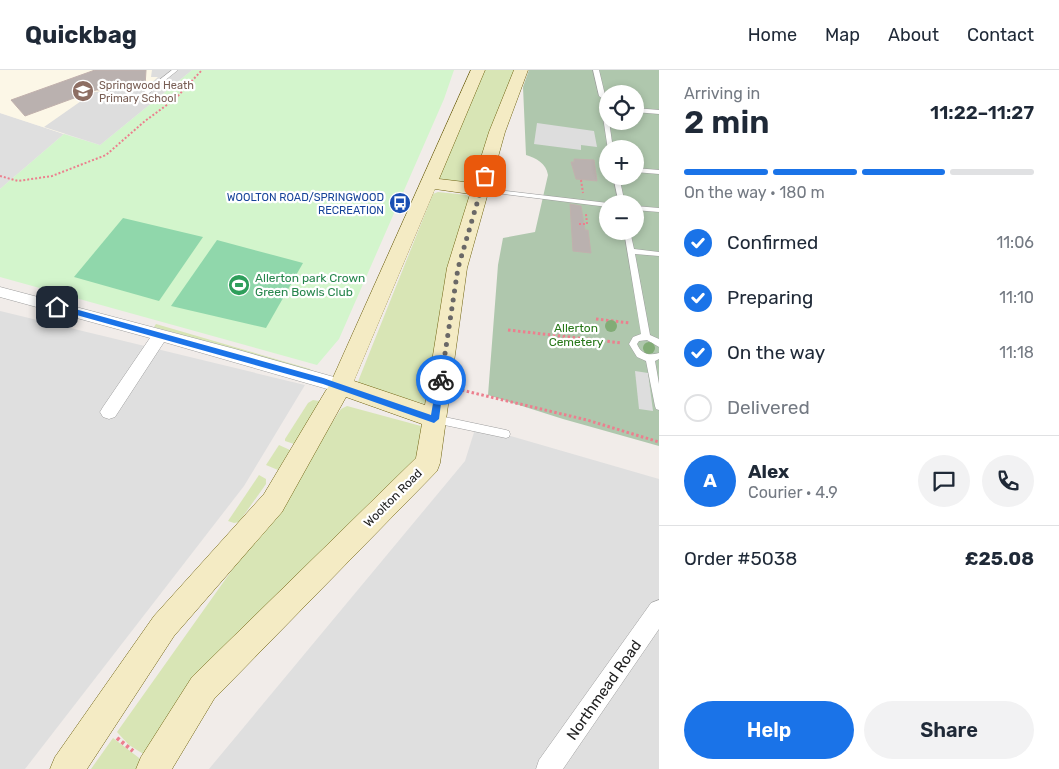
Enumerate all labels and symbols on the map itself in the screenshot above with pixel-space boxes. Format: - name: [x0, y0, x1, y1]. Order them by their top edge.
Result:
- school or university icon: Springwood Heath Primary School: [71, 79, 95, 103]
- place label: Springwood Heath Primary School: [99, 79, 194, 105]
- pin: [464, 155, 506, 197]
- place label: WOOLTON ROAD/SPRINGWOOD RECREATION: [227, 191, 384, 217]
- bus stop icon: WOOLTON ROAD/SPRINGWOOD RECREATION: [388, 191, 412, 215]
- place label: Allerton park Crown Green Bowls Club: [255, 271, 365, 299]
- sports icon: Allerton park Crown Green Bowls Club: [227, 273, 251, 297]
- pin: [36, 286, 78, 328]
- park label: Allerton Cemetery: [549, 321, 604, 349]
- courier: [416, 355, 466, 405]
- street label: Woolton Road: [361, 466, 425, 530]
- street label: Northmead Road: [563, 637, 645, 743]

